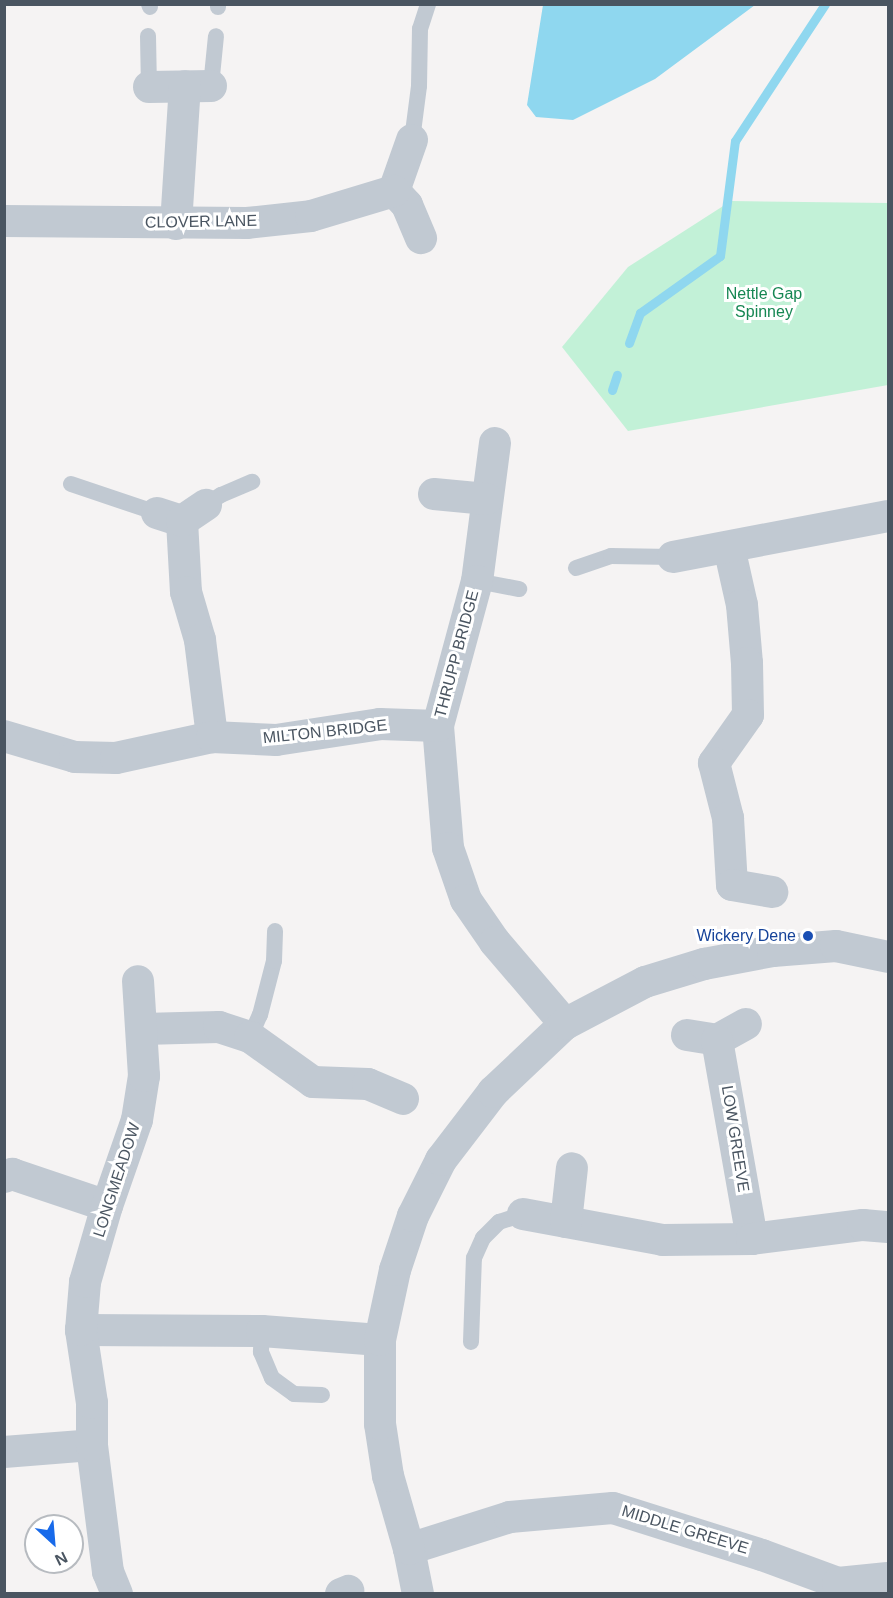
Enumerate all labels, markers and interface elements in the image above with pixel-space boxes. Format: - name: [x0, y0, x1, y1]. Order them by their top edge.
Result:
- street label: CLOVER LANE: [145, 211, 257, 233]
- park label: Nettle Gap Spinney: [726, 284, 802, 322]
- street label: THRUPP BRIDGE: [431, 588, 483, 720]
- street label: MILTON BRIDGE: [262, 716, 388, 748]
- place label: Wickery Dene: [696, 926, 796, 946]
- marker: Wickery Dene: [801, 929, 815, 943]
- street label: LOW GREEVE: [717, 1084, 753, 1194]
- street label: LONGMEADOW: [89, 1120, 145, 1240]
- street label: MIDDLE GREEVE: [619, 1502, 751, 1558]
- north arrow: [24, 1514, 84, 1574]
- text: N: [52, 1549, 70, 1569]

